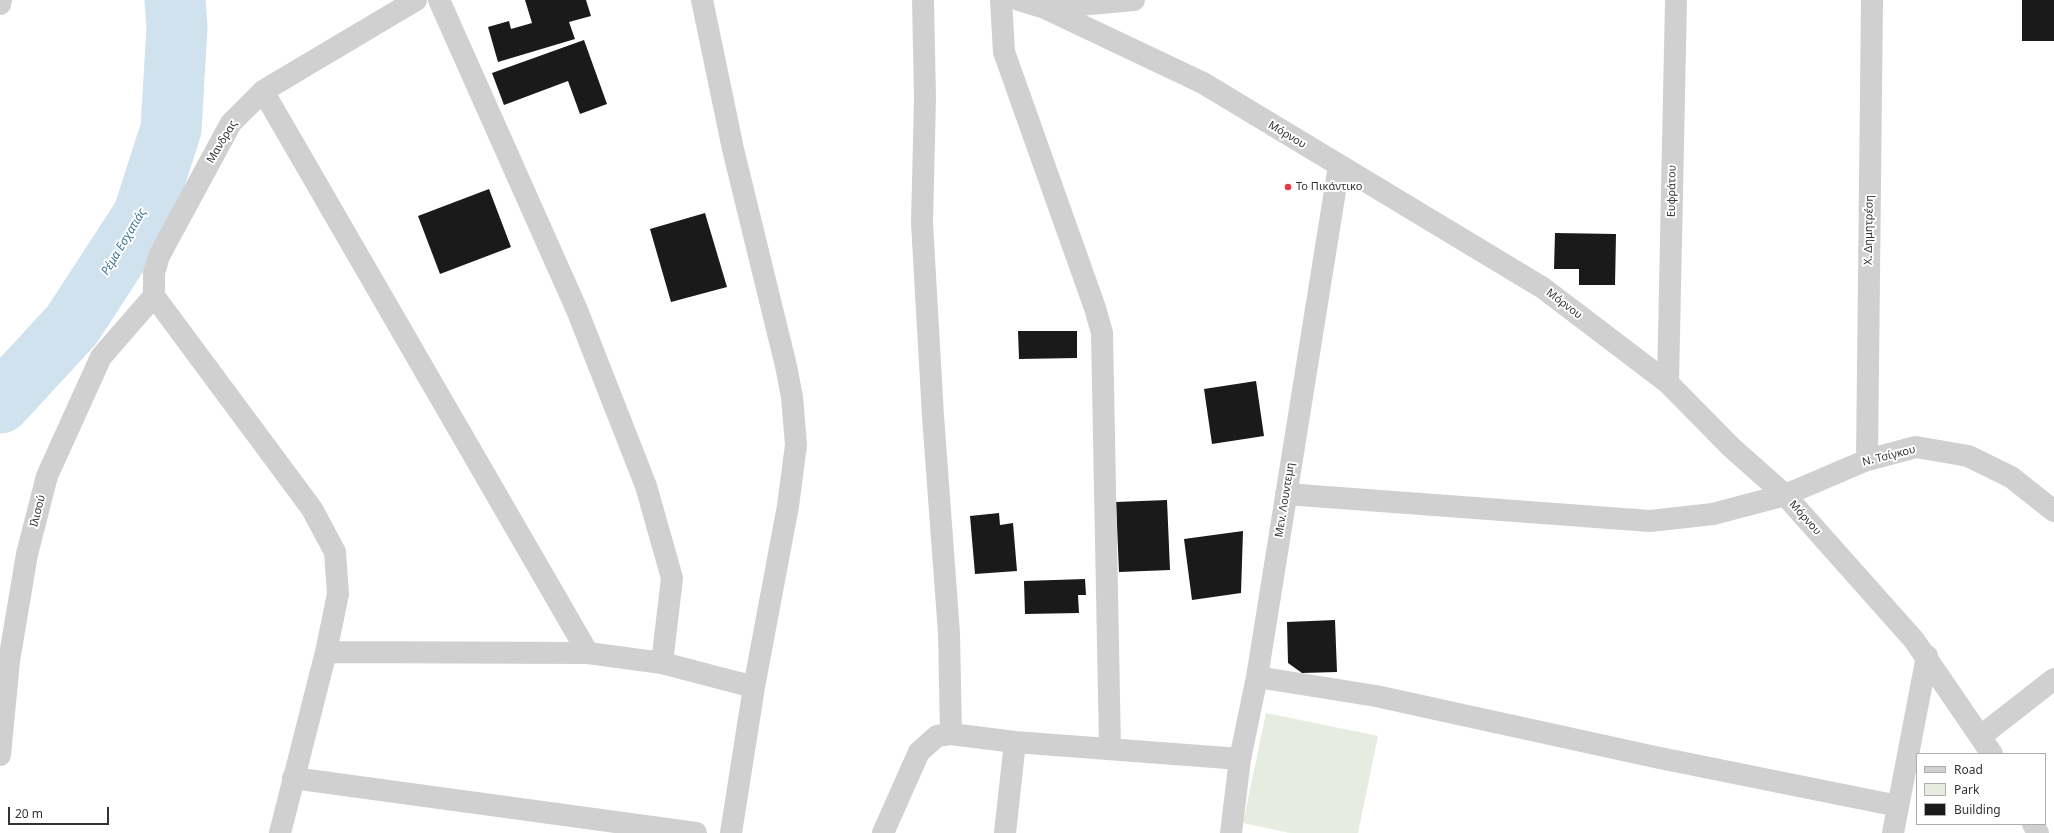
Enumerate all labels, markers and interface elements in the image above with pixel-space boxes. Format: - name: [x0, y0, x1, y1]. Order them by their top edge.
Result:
- street label: Μανδρας: [204, 118, 240, 166]
- street label: Μόρνου: [1266, 119, 1308, 151]
- street label: Ευφράτου: [1665, 165, 1679, 217]
- place label: Το Πικάντικο: [1296, 180, 1362, 194]
- marker: Το Πικάντικο: [1283, 182, 1293, 192]
- street label: Χ. Δημητρέση: [1862, 195, 1876, 265]
- water label: Ρέμα Εσχατιάς: [98, 206, 150, 278]
- street label: Μόρνου: [1543, 286, 1585, 322]
- street label: Ν. Τσίγκου: [1861, 443, 1917, 469]
- street label: Μεν. Λουντεμη: [1273, 462, 1297, 538]
- street label: Ιλισού: [28, 494, 48, 528]
- street label: Μόρνου: [1786, 498, 1824, 538]
- legend: [1916, 753, 2046, 825]
- text: Road: [1954, 761, 1983, 778]
- text: Park: [1954, 781, 1979, 798]
- scale bar: [10, 799, 111, 825]
- text: Building: [1954, 801, 2001, 818]
- text: 20 m: [15, 805, 43, 822]

